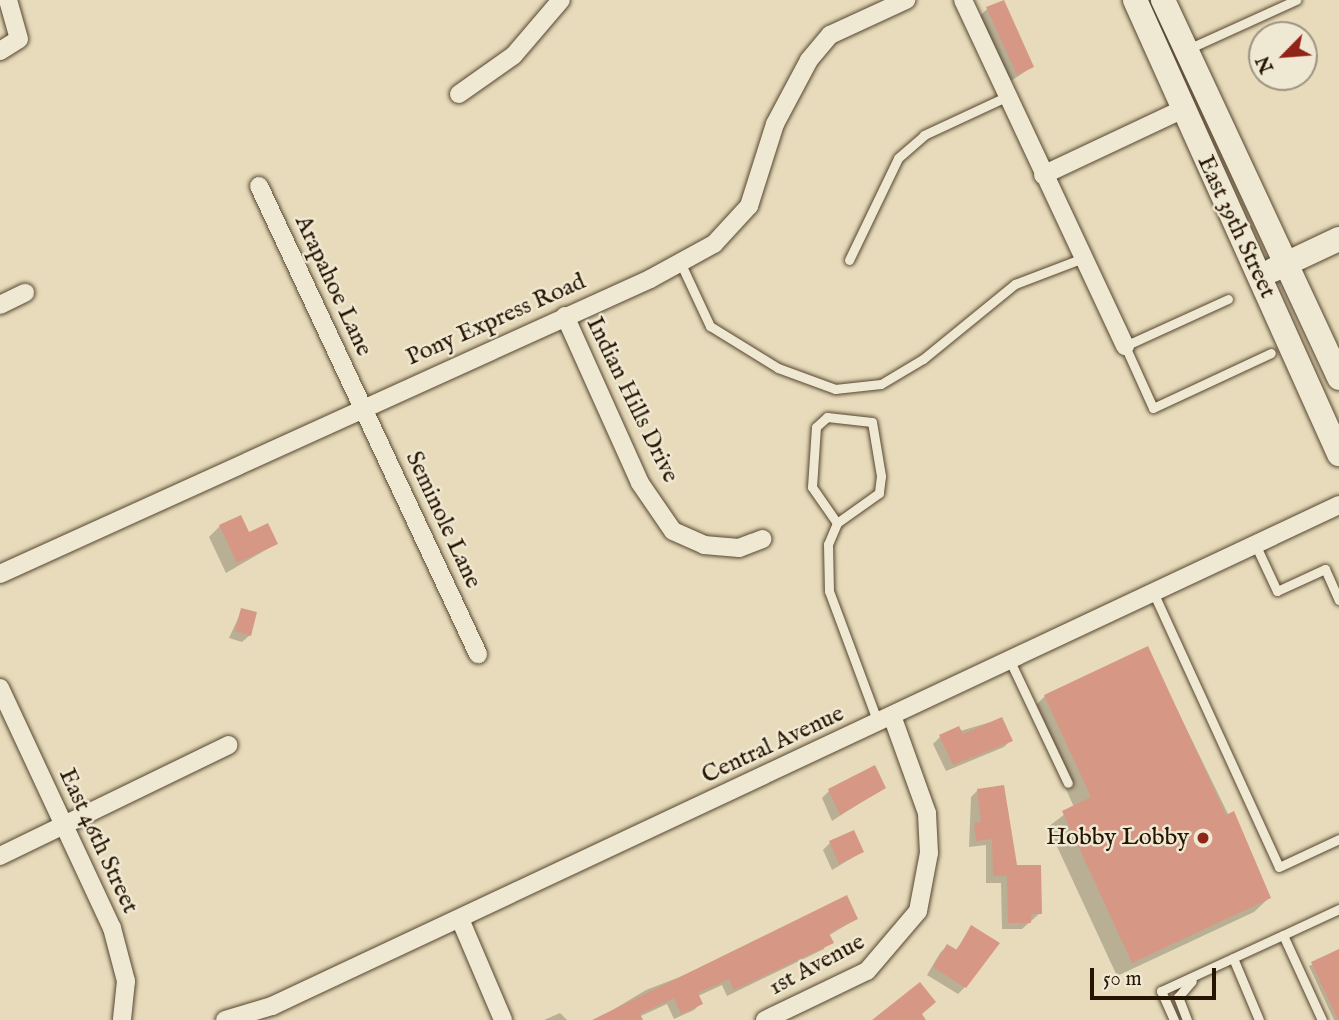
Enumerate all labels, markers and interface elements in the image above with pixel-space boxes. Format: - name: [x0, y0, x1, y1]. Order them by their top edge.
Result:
- north arrow: [1248, 21, 1318, 91]
- text: N: [1251, 52, 1280, 77]
- street label: East 39th Street: [1190, 151, 1282, 303]
- street label: Arapahoe Lane: [288, 211, 378, 361]
- street label: Pony Express Road: [402, 268, 590, 372]
- street label: Indian Hills Drive: [579, 313, 685, 487]
- street label: Seminole Lane: [399, 447, 487, 593]
- street label: Central Avenue: [697, 700, 849, 790]
- street label: East 46th Street: [52, 764, 144, 918]
- place label: Hobby Lobby: [1046, 824, 1189, 852]
- marker: Hobby Lobby: [1195, 830, 1211, 846]
- street label: 1st Avenue: [764, 928, 870, 1002]
- scale bar: [1094, 954, 1220, 998]
- text: 50 m: [1103, 966, 1142, 993]

